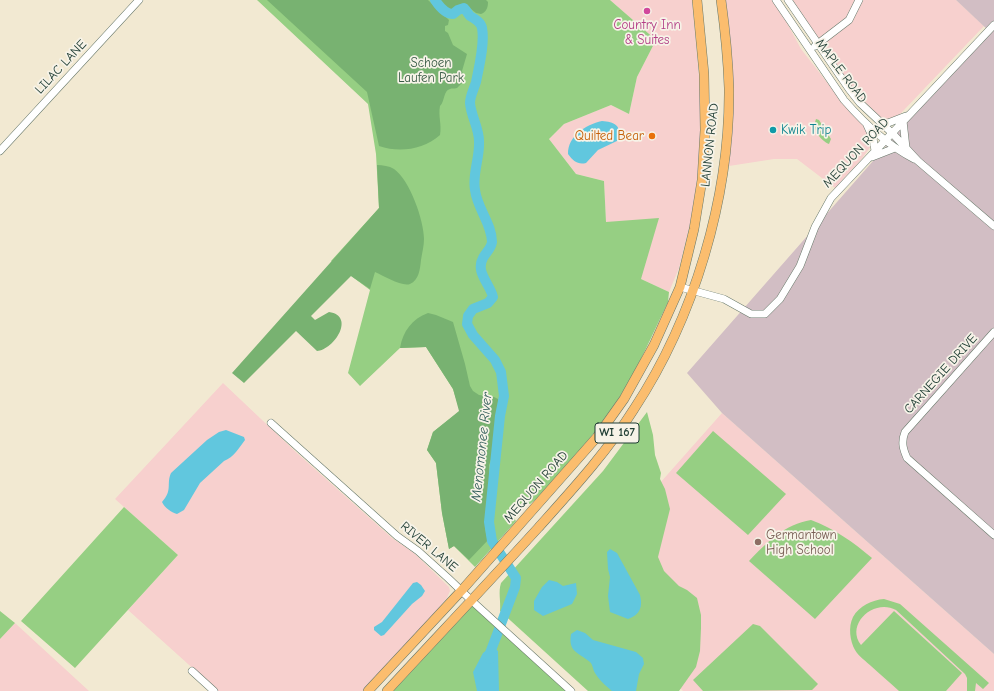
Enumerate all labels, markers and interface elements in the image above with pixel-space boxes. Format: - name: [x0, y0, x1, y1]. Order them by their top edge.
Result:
- marker: Country Inn & Suites: [642, 6, 652, 16]
- place label: Country Inn & Suites: [613, 17, 681, 48]
- street label: MAPLE ROAD: [812, 36, 870, 106]
- street label: LILAC LANE: [32, 37, 90, 97]
- park label: Schoen Laufen Park: [398, 55, 464, 86]
- street label: LANNON ROAD: [698, 102, 722, 188]
- street label: MEQUON ROAD: [820, 115, 892, 191]
- place label: Kwik Trip: [781, 122, 831, 138]
- marker: Kwik Trip: [768, 125, 778, 135]
- place label: Quilted Bear: [575, 128, 644, 144]
- marker: Quilted Bear: [647, 131, 657, 141]
- street label: CARNEGIE DRIVE: [901, 331, 981, 417]
- water label: Menomonee River: [468, 392, 496, 502]
- road number: WI 167: [595, 423, 639, 443]
- street label: MEQUON ROAD: [501, 448, 571, 526]
- street label: RIVER LANE: [397, 518, 461, 576]
- place label: Germantown High School: [766, 527, 837, 558]
- marker: Germantown High School: [753, 537, 763, 547]

